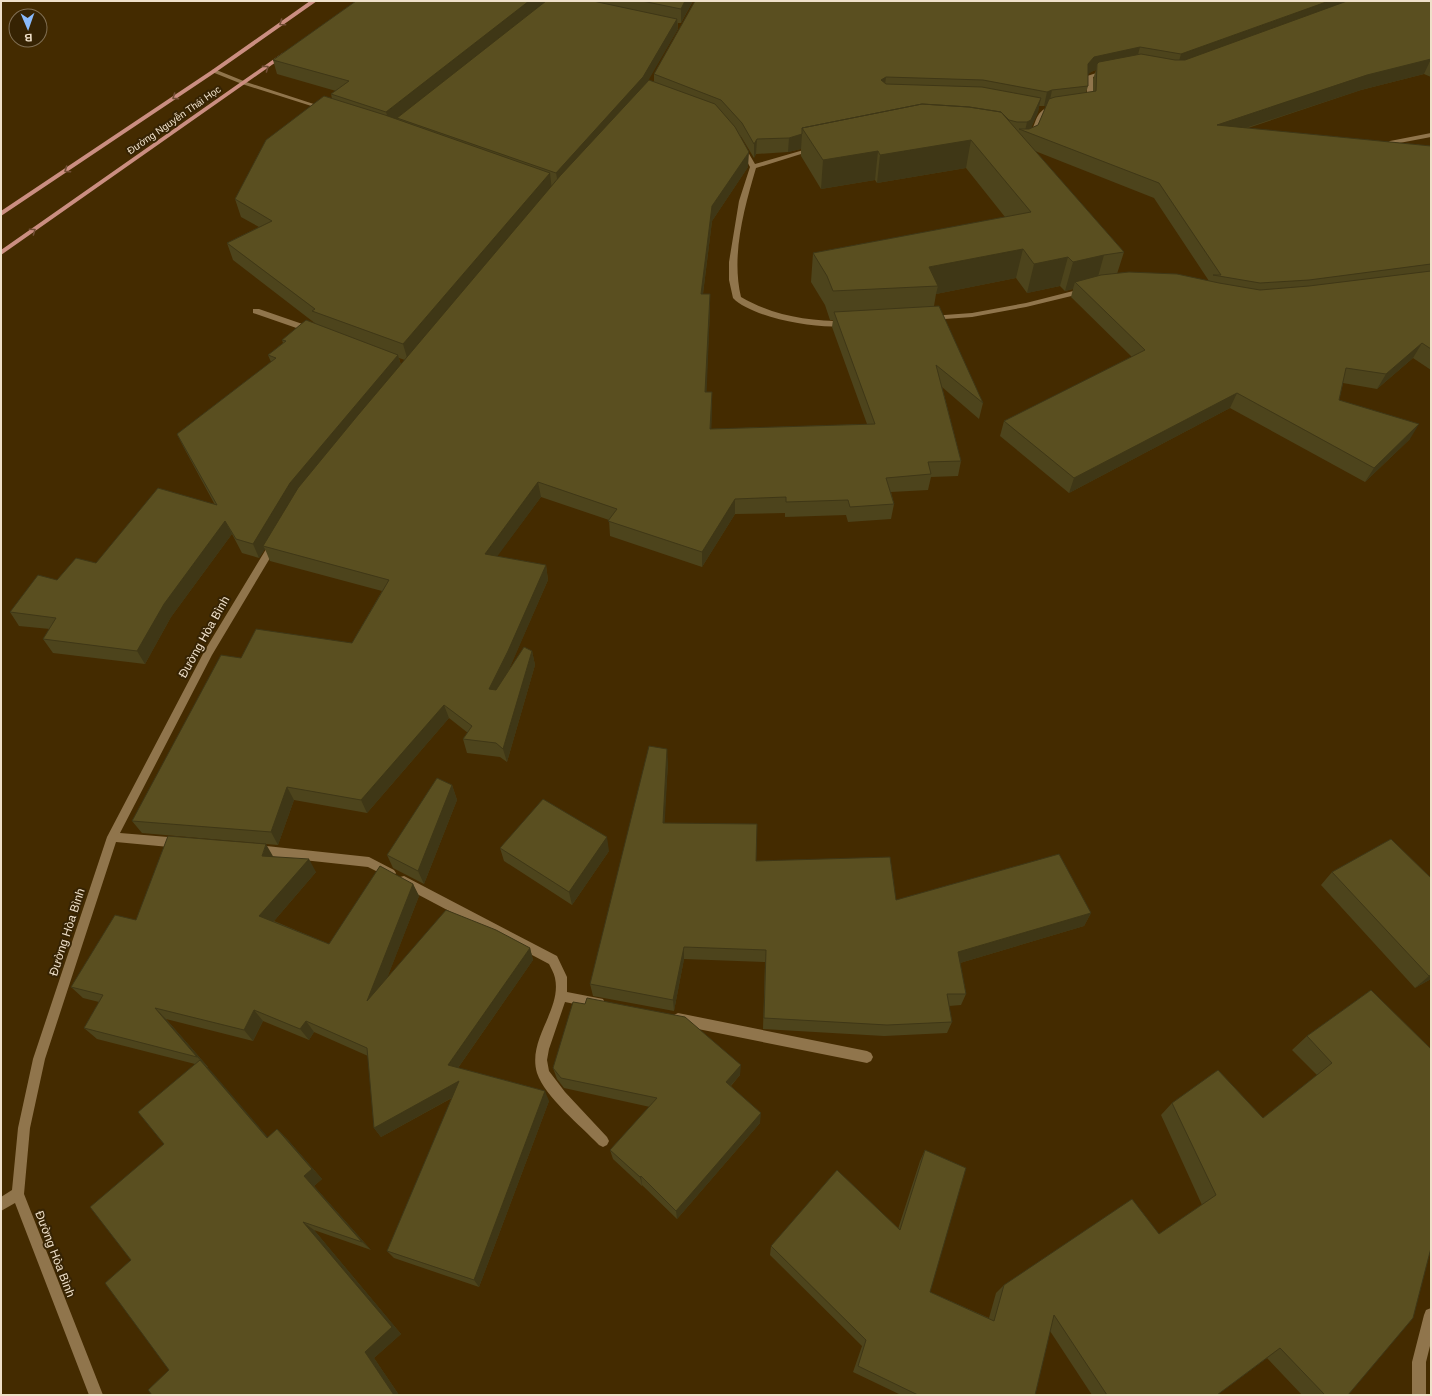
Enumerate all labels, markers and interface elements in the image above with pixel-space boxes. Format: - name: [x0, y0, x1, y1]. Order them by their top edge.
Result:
- north arrow: [8, 8, 48, 48]
- one-way arrow: [279, 18, 286, 26]
- text: B: [24, 32, 33, 44]
- one-way arrow: [261, 66, 268, 73]
- street label: Đường Nguyễn Thái Học: [125, 83, 223, 156]
- one-way arrow: [172, 92, 179, 100]
- one-way arrow: [64, 165, 71, 172]
- one-way arrow: [29, 228, 36, 236]
- street label: Đường Hòa Bình: [176, 594, 232, 680]
- street label: Đường Hòa Bình: [46, 886, 88, 978]
- street label: Đường Hòa Bình: [32, 1209, 78, 1299]

